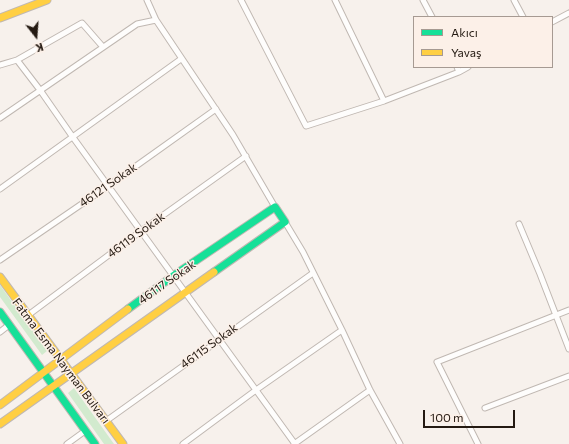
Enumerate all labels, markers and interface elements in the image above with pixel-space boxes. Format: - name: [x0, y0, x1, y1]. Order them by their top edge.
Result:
- north arrow: [16, 16, 56, 56]
- legend: [413, 16, 553, 68]
- text: Akıcı: [451, 25, 478, 39]
- text: K: [34, 41, 45, 55]
- text: Yavaş: [451, 45, 482, 59]
- street label: 46121 Sokak: [76, 160, 140, 210]
- street label: 46119 Sokak: [104, 209, 168, 261]
- street label: 46117 Sokak: [135, 257, 199, 307]
- street label: Fatma Esma Nayman Bulvarı: [9, 295, 113, 427]
- street label: 46115 Sokak: [177, 320, 241, 372]
- scale bar: [425, 402, 517, 428]
- text: 100 m: [430, 410, 464, 424]

